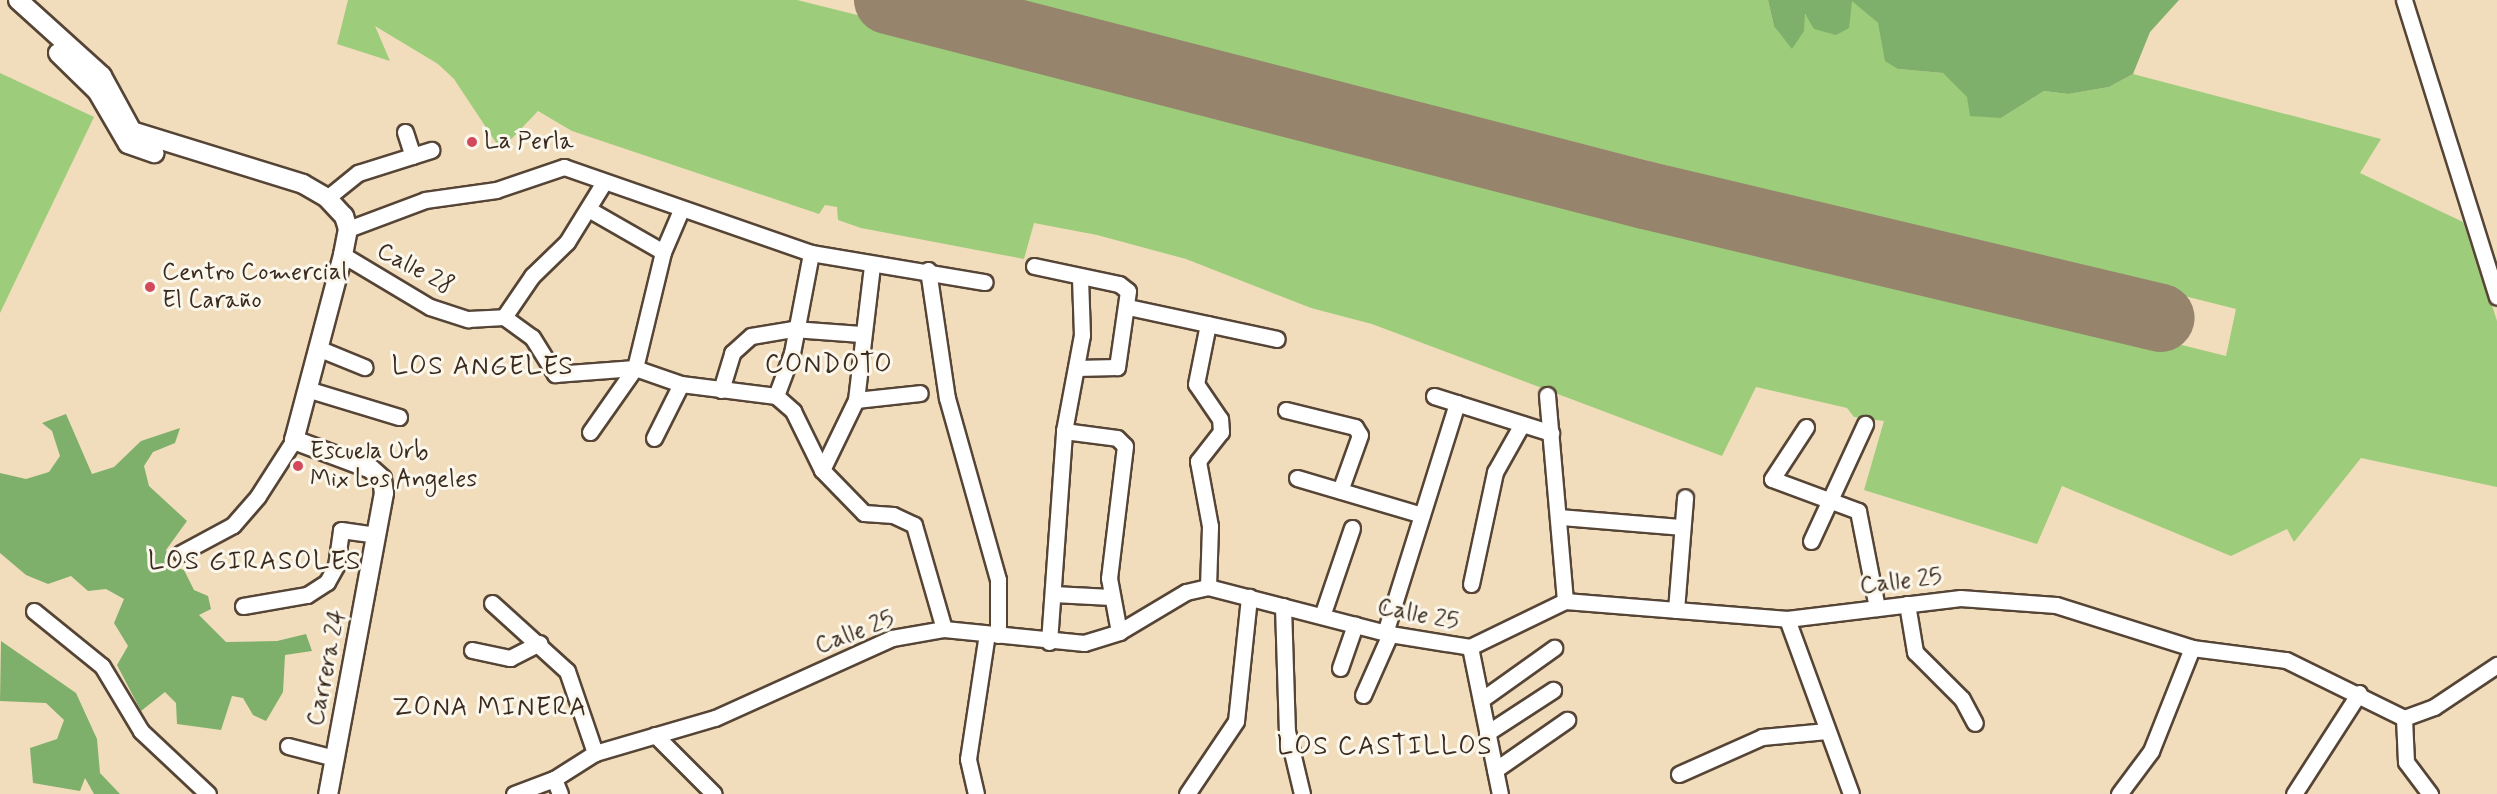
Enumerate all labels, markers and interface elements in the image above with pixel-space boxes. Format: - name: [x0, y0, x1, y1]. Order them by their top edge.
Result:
- place label: La Perla: [484, 128, 568, 156]
- marker: La Perla: [465, 135, 479, 149]
- street label: Calle 28: [372, 237, 458, 301]
- place label: Centro Comercial El Caraño: [162, 259, 347, 315]
- marker: Centro Comercial El Caraño: [143, 280, 157, 294]
- district label: CONDOTO: [765, 350, 893, 382]
- district label: LOS ANGELES: [390, 352, 576, 384]
- place label: Escuela Urb Mix Los Angeles: [310, 438, 474, 494]
- marker: Escuela Urb Mix Los Angeles: [291, 459, 305, 473]
- district label: LOS GIRASOLES: [150, 547, 360, 579]
- street label: Calle 25: [1858, 563, 1944, 601]
- street label: Calle 25: [1375, 593, 1461, 637]
- street label: Calle 25: [811, 605, 899, 661]
- street label: Carrera 24: [302, 607, 352, 729]
- district label: ZONA MINERA: [390, 693, 590, 725]
- district label: LOS CASTILLOS: [1278, 732, 1492, 764]

